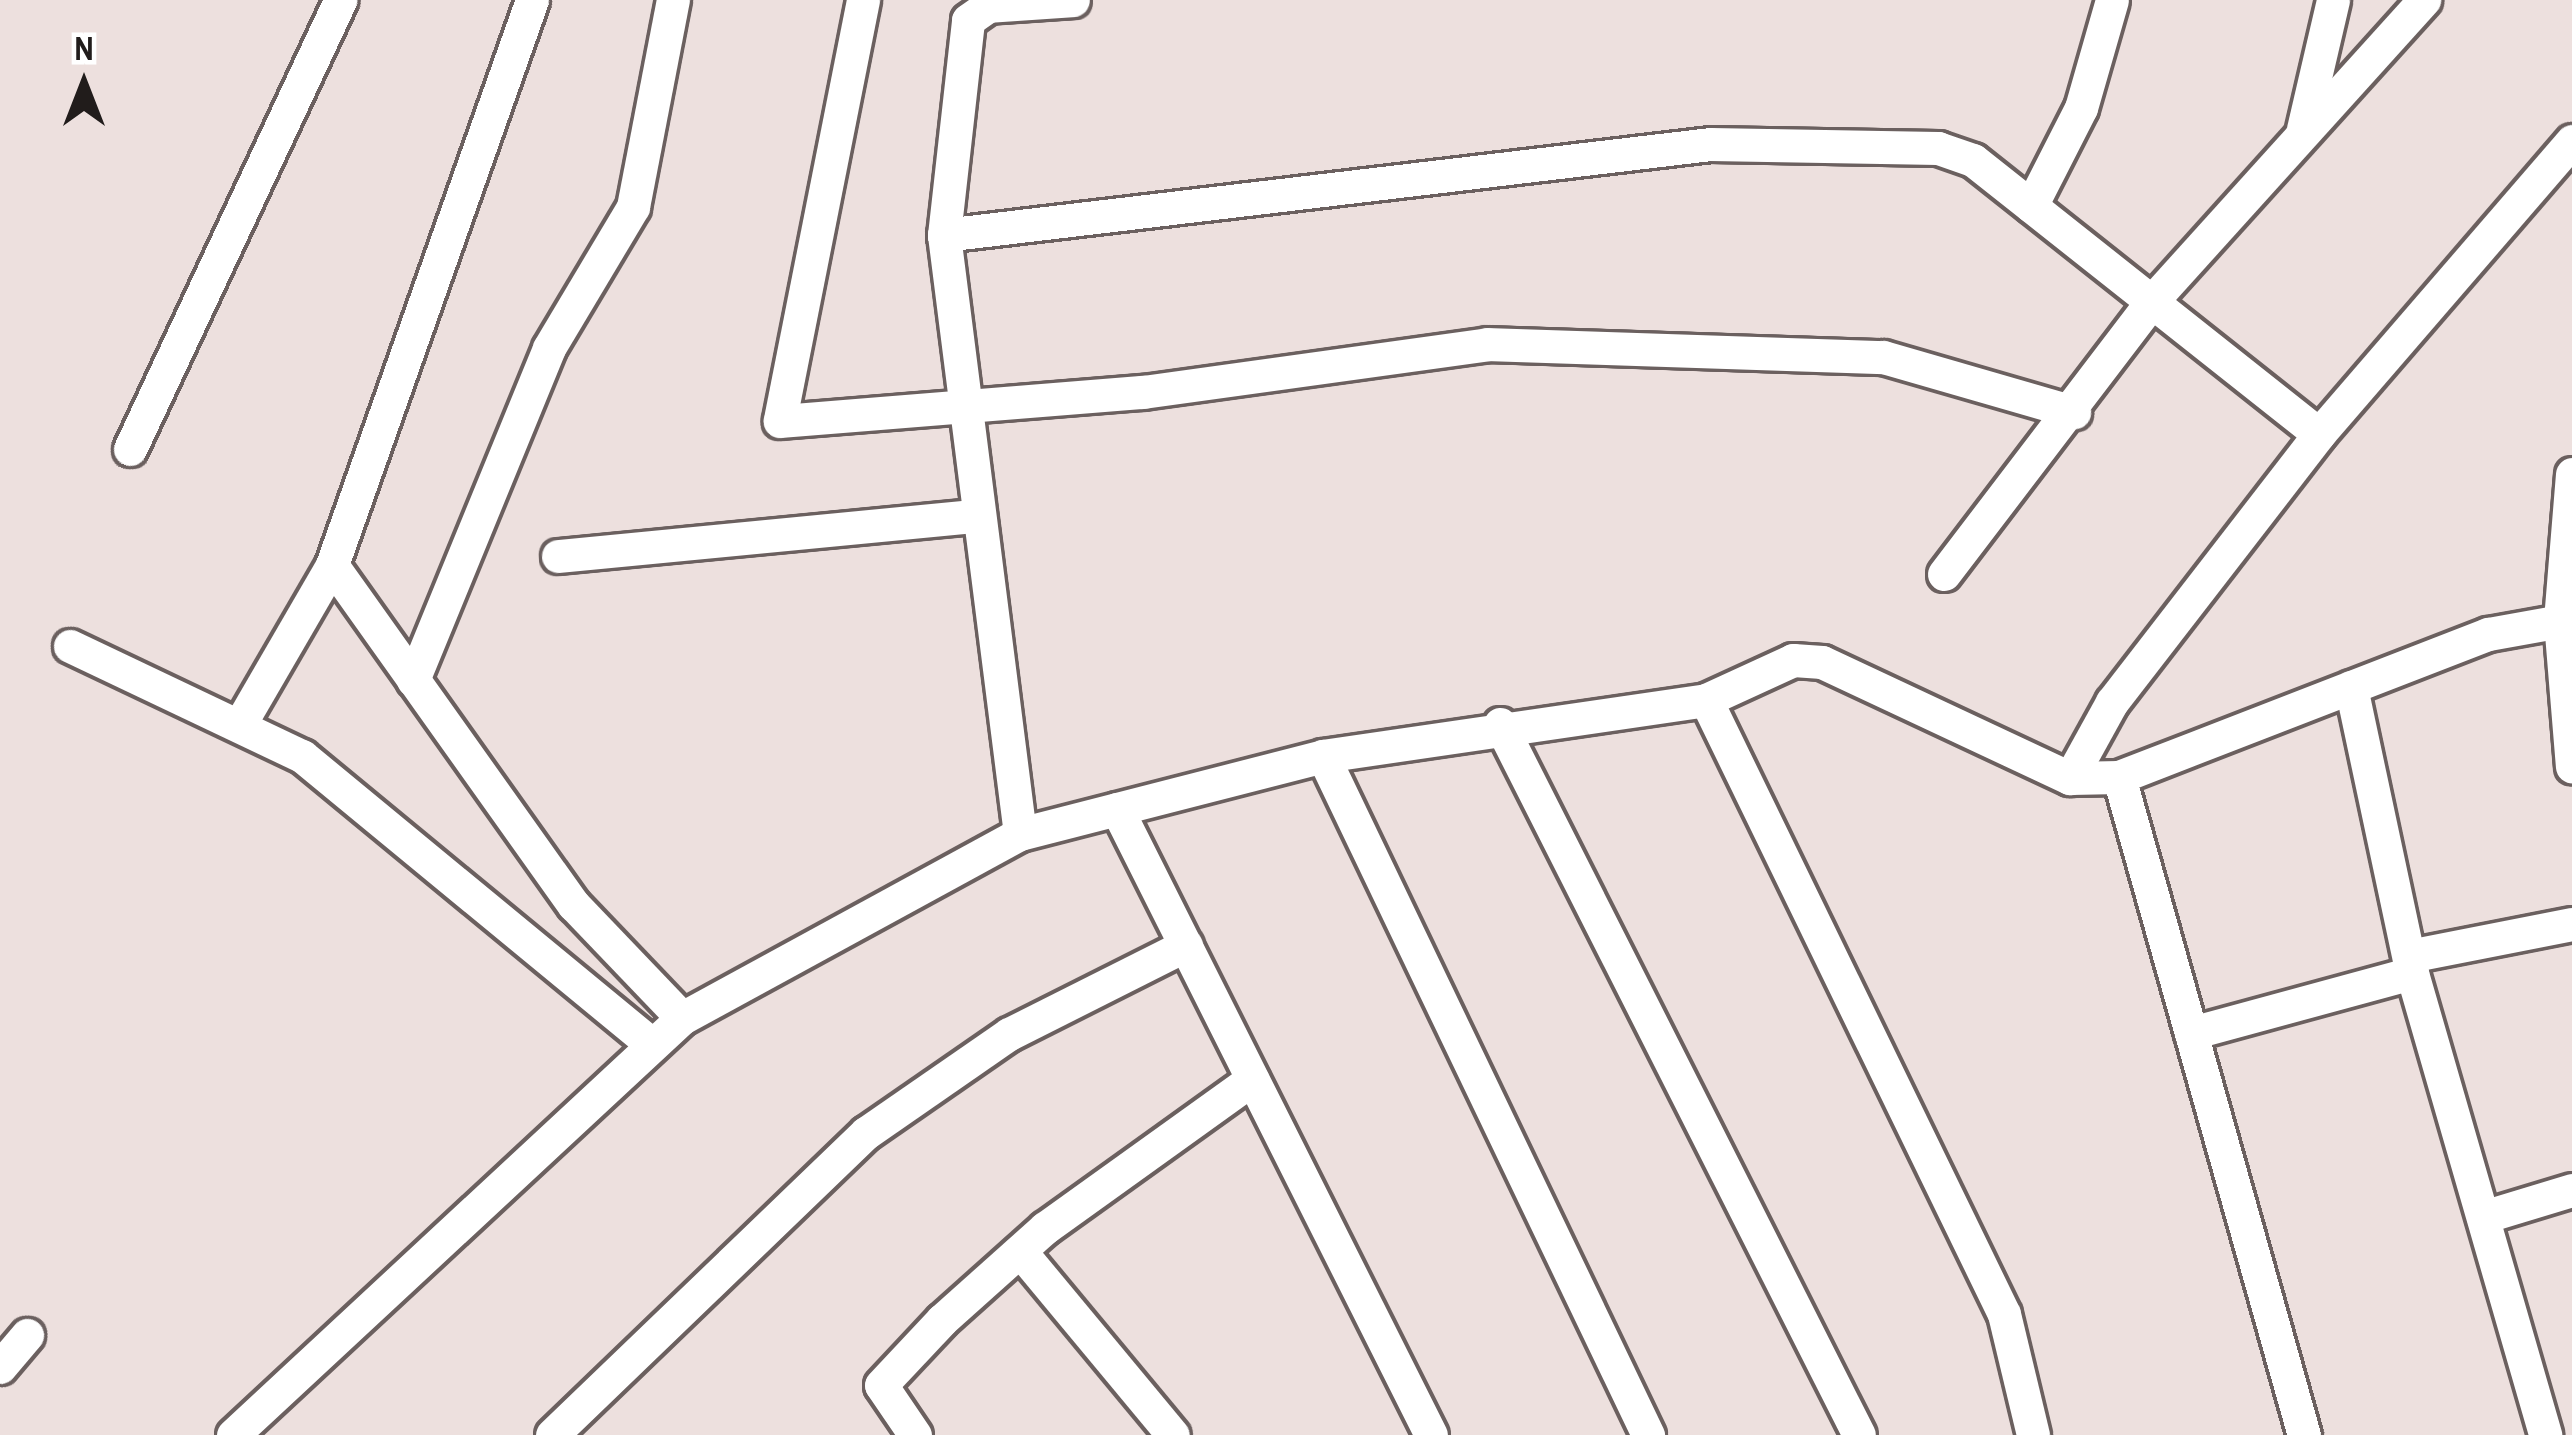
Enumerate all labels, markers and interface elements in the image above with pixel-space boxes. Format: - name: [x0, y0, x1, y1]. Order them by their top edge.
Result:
- north arrow: [24, 24, 144, 144]
- text: N: [74, 26, 94, 70]

